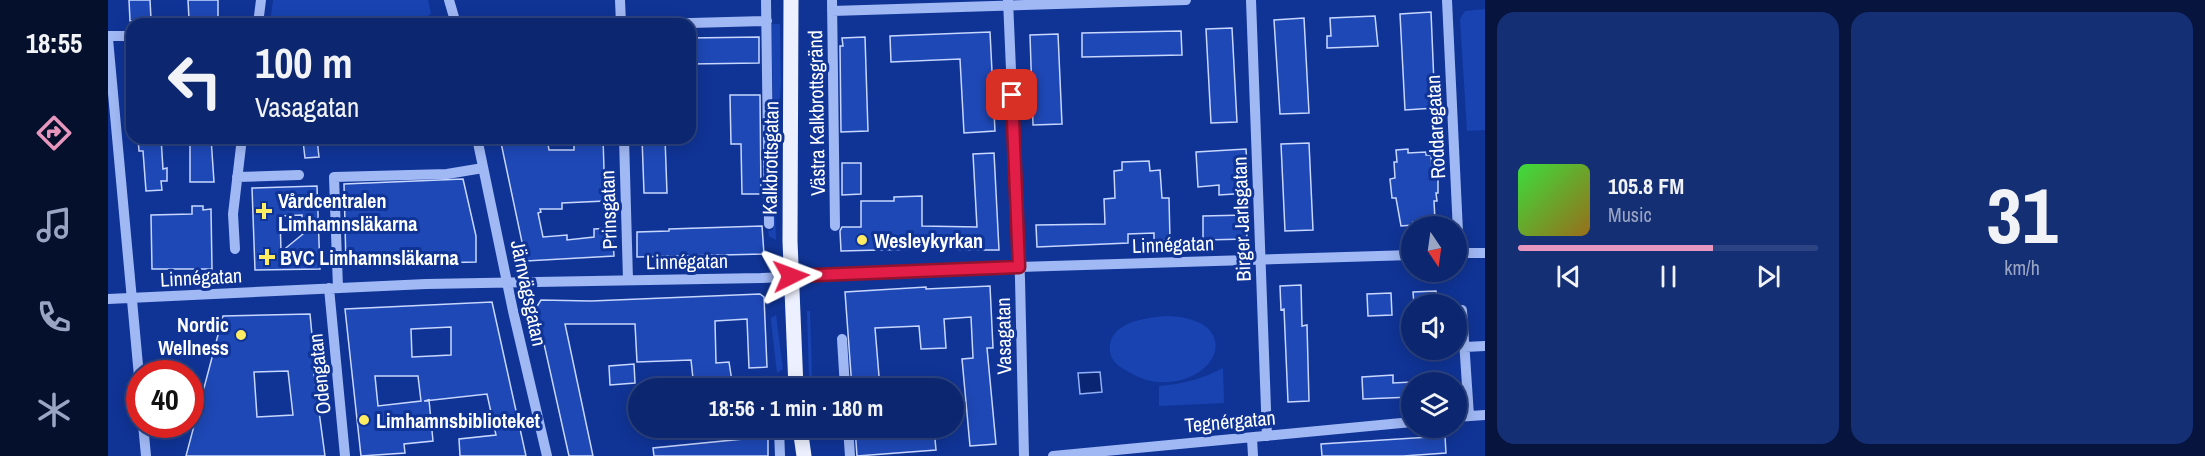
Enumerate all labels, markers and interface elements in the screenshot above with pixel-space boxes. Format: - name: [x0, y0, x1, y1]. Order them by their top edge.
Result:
- text: 18:55: [26, 25, 82, 61]
- street label: Västra Kalkbrottsgränd: [801, 30, 831, 196]
- text: 100 m: [255, 35, 353, 91]
- icon: left: [156, 42, 234, 120]
- pin: [986, 69, 1037, 120]
- street label: Roddaregatan: [1419, 74, 1451, 180]
- icon: arrive: [995, 78, 1028, 111]
- text: Vasagatan: [255, 89, 359, 125]
- street label: Kalkbrottsgatan: [756, 101, 784, 215]
- icon: directions: [33, 112, 75, 154]
- street label: Birger Jarlsgatan: [1225, 156, 1257, 282]
- text: 31: [1986, 162, 2058, 267]
- street label: Prinsgatan: [593, 170, 623, 250]
- text: 105.8 FM: [1608, 171, 1684, 201]
- place label: Vårdcentralen Limhamnsläkarna: [278, 187, 417, 237]
- text: Music: [1608, 201, 1652, 228]
- marker: Vårdcentralen Limhamnsläkarna: [255, 202, 273, 220]
- icon: music: [33, 204, 75, 246]
- north arrow: [1401, 216, 1467, 282]
- map controls: [1401, 216, 1467, 438]
- place label: Wesleykyrkan: [874, 227, 983, 254]
- street label: Linnégatan: [1132, 229, 1214, 259]
- marker: Wesleykyrkan: [855, 233, 869, 247]
- street label: Järnvägsgatan: [505, 238, 553, 348]
- place label: BVC Limhamnsläkarna: [280, 244, 459, 271]
- position arrow: [759, 244, 823, 308]
- street label: Linnégatan: [646, 247, 728, 275]
- marker: BVC Limhamnsläkarna: [258, 248, 276, 266]
- text: km/h: [2004, 254, 2040, 281]
- icon: previous: [1552, 260, 1585, 293]
- icon: pause: [1652, 260, 1685, 293]
- icon: next: [1752, 260, 1785, 293]
- street label: Linnégatan: [159, 261, 243, 293]
- button: sound: [1401, 294, 1467, 360]
- icon: phone: [33, 296, 75, 338]
- street label: Vasagatan: [989, 297, 1017, 375]
- place label: Nordic Wellness: [158, 311, 229, 361]
- marker: Nordic Wellness: [234, 328, 248, 342]
- street label: Odengatan: [301, 332, 337, 416]
- speed limit sign: 40: [126, 360, 204, 438]
- button: layers: [1401, 372, 1467, 438]
- icon: climate: [33, 389, 75, 431]
- text: 18:56 · 1 min · 180 m: [709, 393, 883, 423]
- street label: Tegnérgatan: [1183, 404, 1277, 438]
- place label: Limhamnsbiblioteket: [376, 407, 541, 434]
- marker: Limhamnsbiblioteket: [357, 413, 371, 427]

